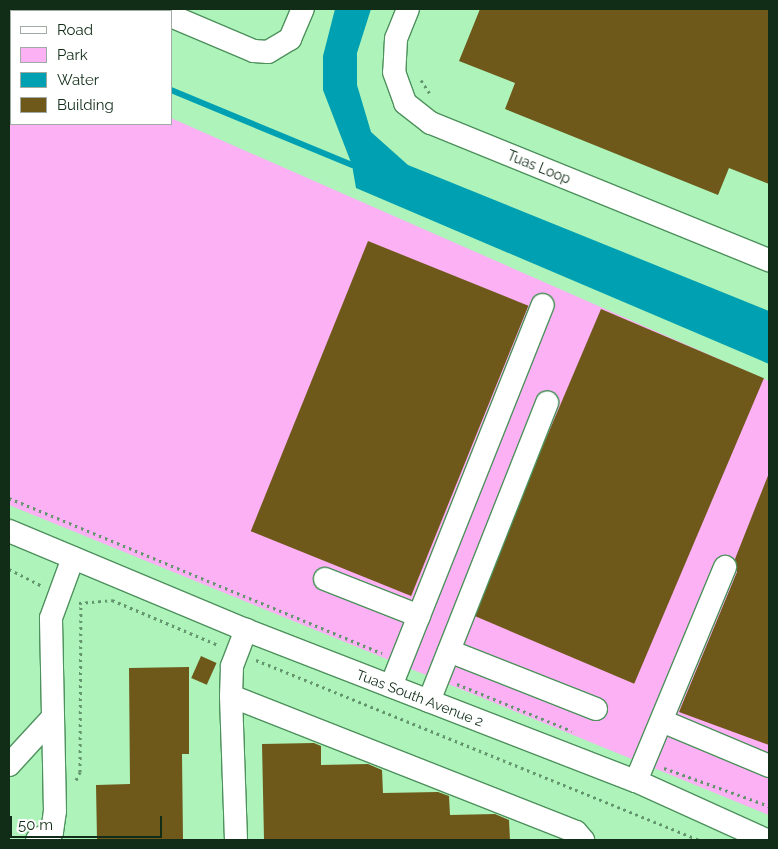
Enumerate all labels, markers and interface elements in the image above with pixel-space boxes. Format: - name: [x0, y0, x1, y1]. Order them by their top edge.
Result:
- legend: [10, 10, 172, 125]
- text: Road: [57, 21, 93, 39]
- text: Park: [57, 46, 88, 64]
- text: Water: [57, 71, 99, 89]
- text: Building: [57, 96, 114, 114]
- street label: Tuas Loop: [505, 147, 573, 187]
- street label: Tuas South Avenue 2: [354, 666, 486, 730]
- scale bar: [12, 806, 165, 838]
- text: 50 m: [18, 816, 53, 834]

